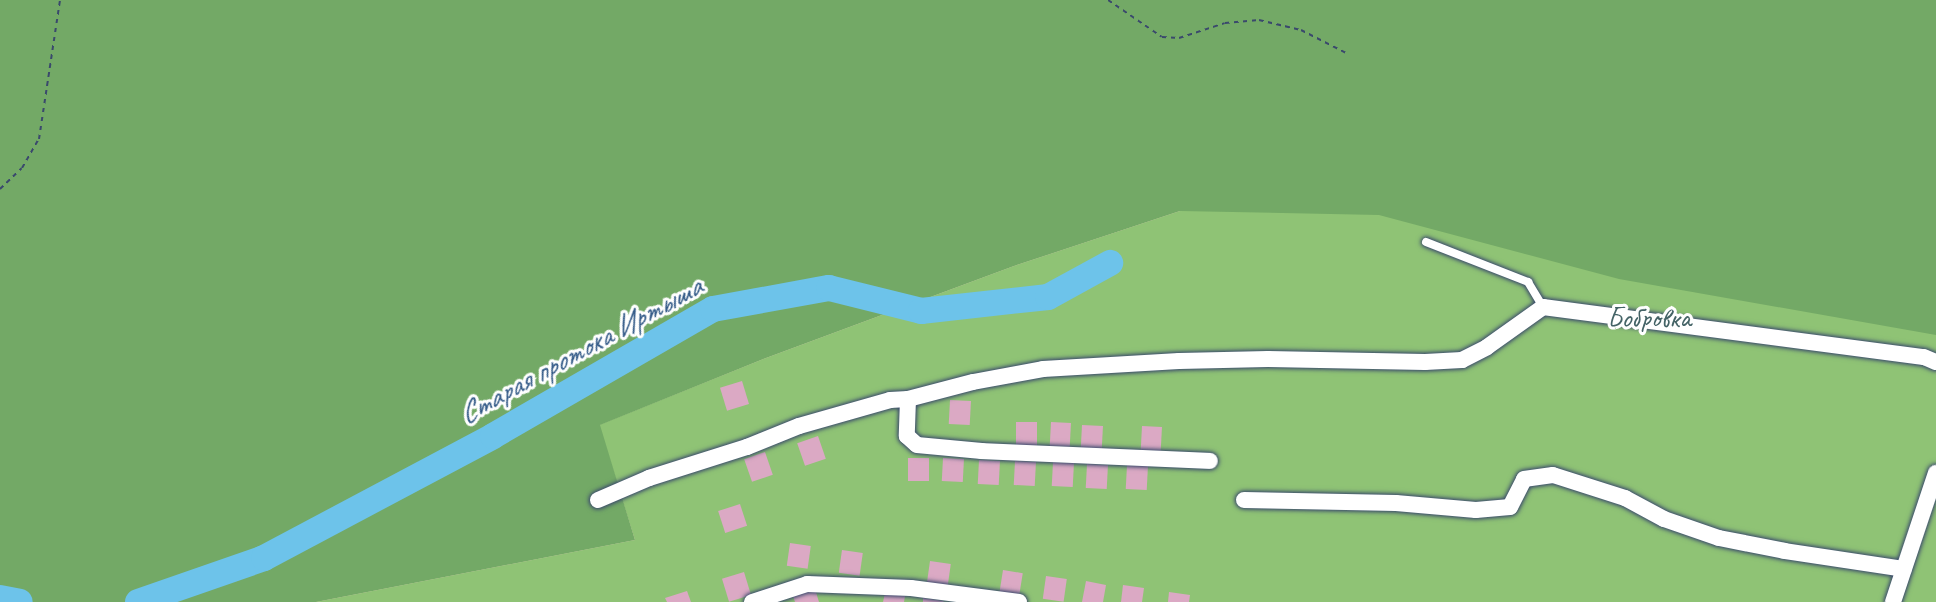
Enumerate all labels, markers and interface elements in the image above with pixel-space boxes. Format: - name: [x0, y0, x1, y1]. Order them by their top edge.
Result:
- water label: Старая протока Иртыша: [453, 268, 707, 432]
- park label: Бобровка: [1607, 301, 1691, 335]

